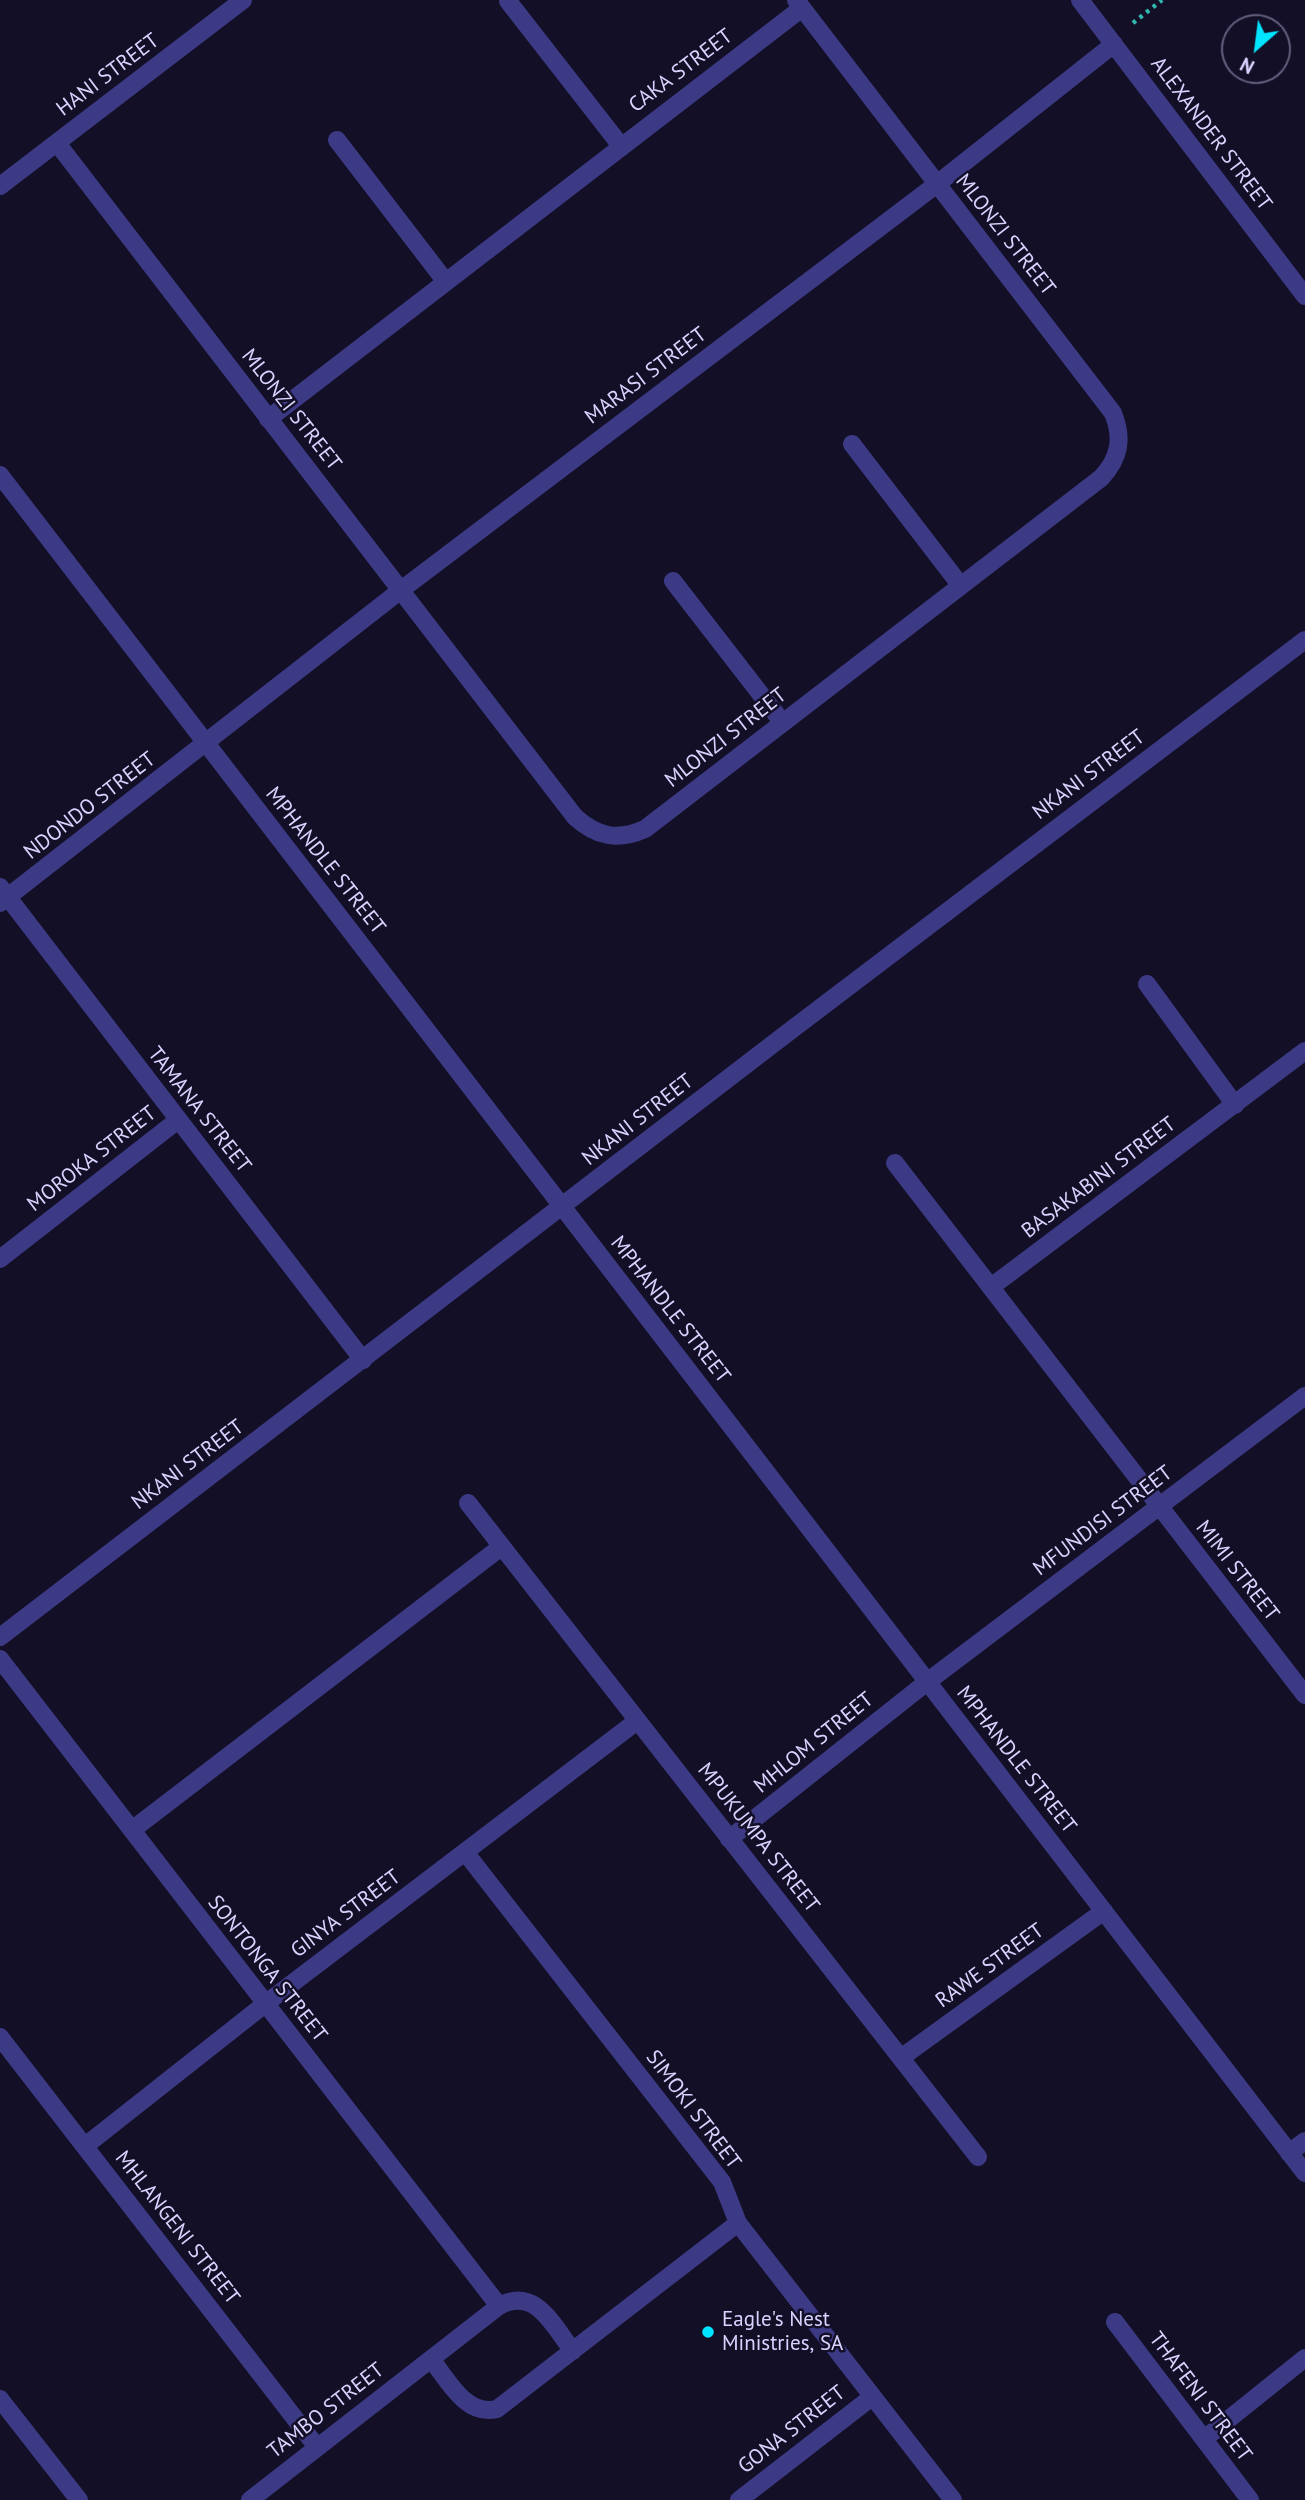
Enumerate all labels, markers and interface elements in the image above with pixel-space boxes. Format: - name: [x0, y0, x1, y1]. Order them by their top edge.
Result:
- north arrow: [1221, 14, 1291, 84]
- street label: CAKA STREET: [624, 24, 738, 118]
- street label: HANI STREET: [52, 28, 164, 122]
- street label: ALEXANDER STREET: [1145, 52, 1277, 216]
- street label: MLONZI STREET: [950, 169, 1060, 301]
- street label: MARASI STREET: [580, 322, 712, 430]
- street label: MLONZI STREET: [236, 344, 346, 476]
- street label: MLONZI STREET: [660, 683, 792, 793]
- street label: NKANI STREET: [1028, 725, 1150, 825]
- street label: NDONDO STREET: [19, 747, 161, 865]
- street label: MPHANDLE STREET: [260, 782, 390, 940]
- street label: TAMANA STREET: [142, 1042, 256, 1178]
- street label: NKANI STREET: [577, 1069, 699, 1171]
- street label: MOROKA STREET: [23, 1101, 161, 1217]
- street label: BASAKABINI STREET: [1017, 1112, 1181, 1244]
- street label: MPHANDLE STREET: [605, 1231, 735, 1389]
- street label: NKANI STREET: [127, 1415, 249, 1515]
- street label: MFUNDISI STREET: [1029, 1461, 1177, 1581]
- street label: MIMI STREET: [1190, 1516, 1284, 1626]
- street label: MPHANDLE STREET: [951, 1681, 1081, 1839]
- street label: MHLOM STREET: [749, 1687, 879, 1799]
- street label: MPUKUMPA STREET: [692, 1758, 824, 1918]
- street label: GINYA STREET: [286, 1865, 406, 1963]
- street label: SONTONGA STREET: [202, 1891, 332, 2047]
- street label: RAWE STREET: [931, 1918, 1049, 2014]
- street label: SIMOKI STREET: [640, 2046, 746, 2174]
- street label: MHLANGENI STREET: [109, 2146, 245, 2310]
- place label: Eagle's Nest Ministries, SA: [722, 2307, 843, 2357]
- marker: Eagle's Nest Ministries, SA: [700, 2324, 716, 2340]
- street label: THAFENI STREET: [1143, 2327, 1257, 2467]
- street label: TAMBO STREET: [263, 2358, 389, 2464]
- street label: GONA STREET: [734, 2380, 850, 2480]

